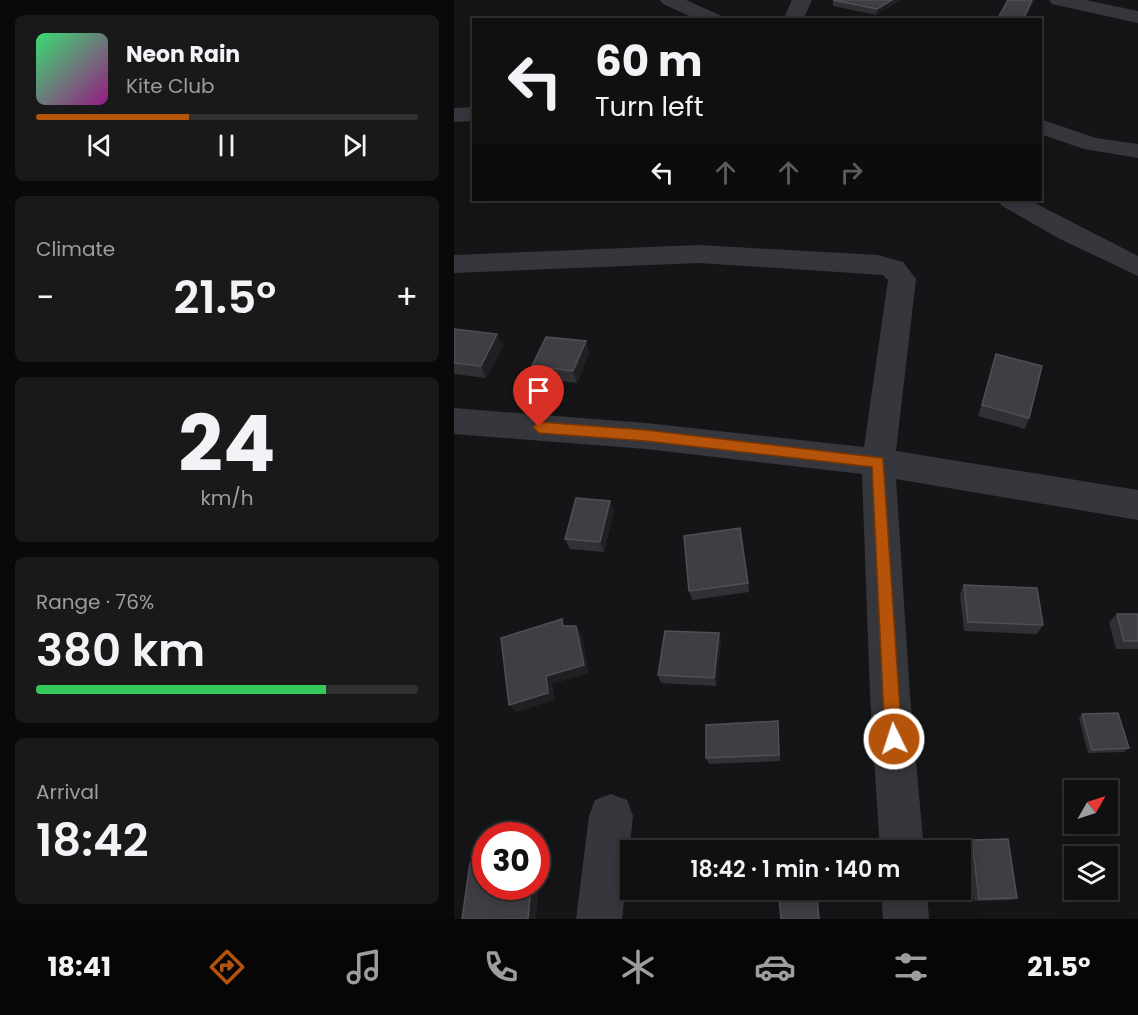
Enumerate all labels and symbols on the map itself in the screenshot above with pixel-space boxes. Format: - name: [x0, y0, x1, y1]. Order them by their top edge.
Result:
- pin: [513, 365, 564, 427]
- position arrow: [862, 707, 926, 771]
- north arrow: [1064, 780, 1118, 834]
- speed limit sign: 30: [472, 822, 550, 900]

